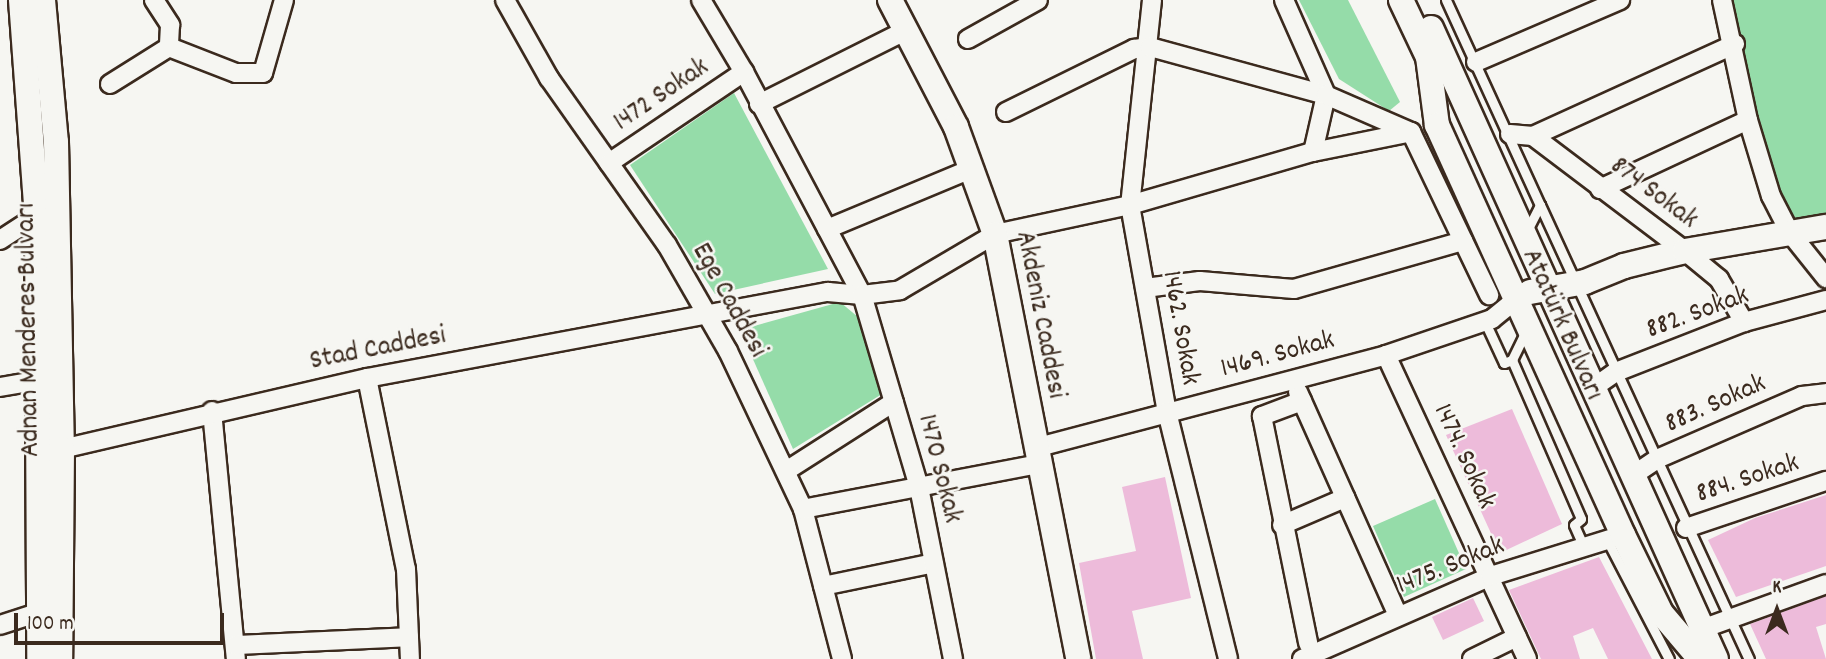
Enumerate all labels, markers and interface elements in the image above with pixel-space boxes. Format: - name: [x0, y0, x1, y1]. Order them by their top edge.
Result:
- street label: 1472 Sokak: [608, 52, 716, 140]
- street label: 874 Sokak: [1603, 150, 1703, 238]
- street label: Adnan Menderes Bulvarı: [11, 203, 49, 457]
- street label: Akdeniz Caddesi: [1006, 228, 1072, 402]
- street label: Ege Caddesi: [683, 238, 773, 364]
- street label: Atatürk Bulvarı: [1513, 244, 1609, 406]
- street label: 1462. Sokak: [1152, 268, 1206, 388]
- street label: 882. Sokak: [1642, 280, 1754, 348]
- street label: Stad Caddesi: [307, 320, 449, 380]
- street label: 1469. Sokak: [1218, 325, 1338, 387]
- street label: 883. Sokak: [1660, 368, 1772, 442]
- street label: 1474. Sokak: [1424, 399, 1502, 515]
- street label: 1470 Sokak: [908, 411, 968, 527]
- street label: 884. Sokak: [1692, 448, 1804, 512]
- street label: 1475. Sokak: [1392, 530, 1510, 604]
- north arrow: [1742, 575, 1812, 645]
- text: K: [1773, 575, 1781, 602]
- scale bar: [18, 600, 228, 644]
- text: 100 m: [27, 610, 74, 640]

